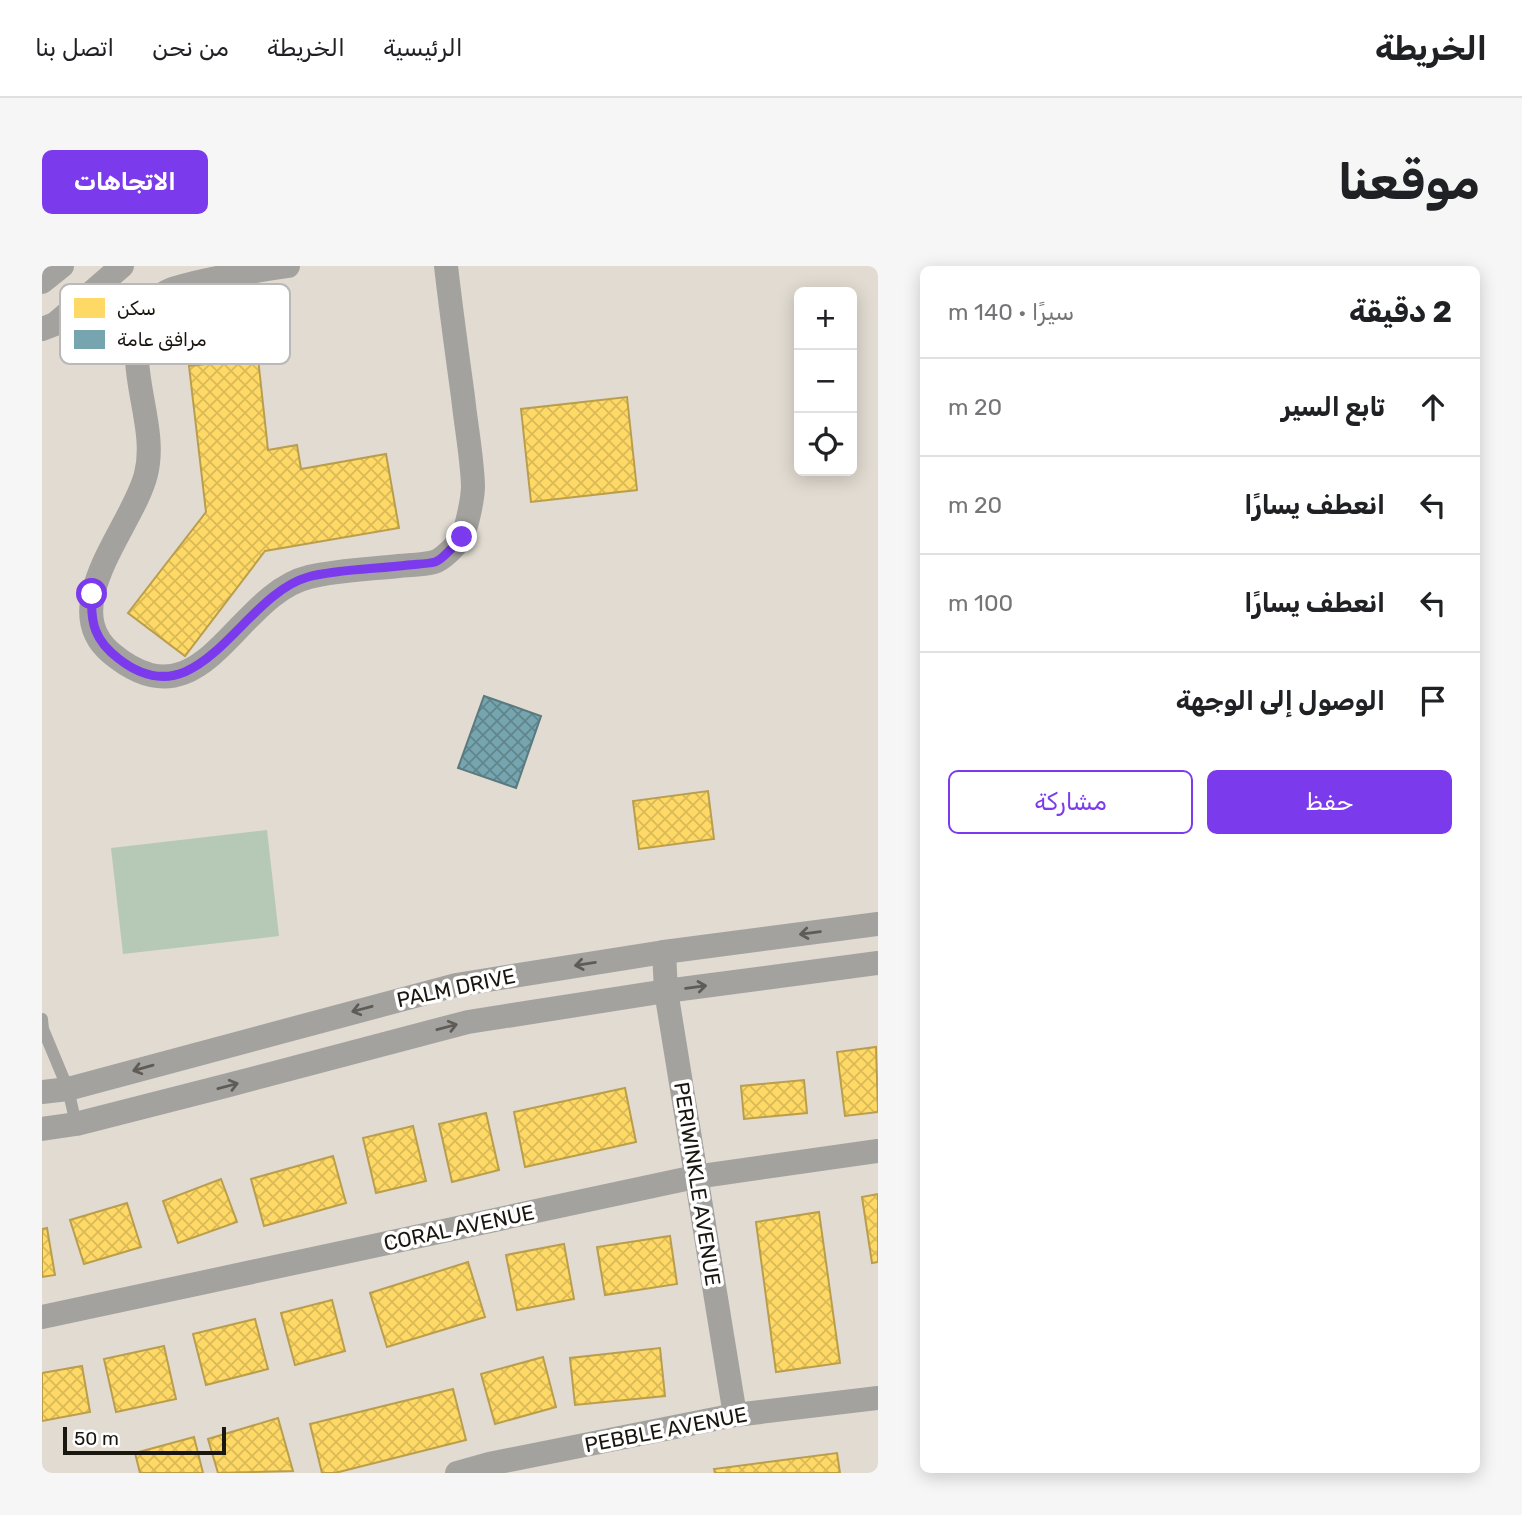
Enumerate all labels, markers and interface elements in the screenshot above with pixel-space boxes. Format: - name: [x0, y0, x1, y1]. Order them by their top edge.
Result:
- text: الخريطة: [1375, 29, 1487, 68]
- text: اتصل بنا: [35, 34, 114, 62]
- text: من نحن: [152, 34, 229, 62]
- text: الخريطة: [267, 34, 345, 62]
- text: الرئيسية: [383, 34, 463, 62]
- button: الاتجاهات: [42, 150, 208, 214]
- text: موقعنا: [1338, 153, 1480, 211]
- legend: [60, 284, 290, 364]
- map controls: [794, 287, 857, 476]
- button: +: [794, 287, 857, 350]
- text: 2 دقيقة: [1349, 294, 1452, 330]
- text: سكن: [117, 297, 156, 320]
- text: سيرًا · 140 m: [948, 298, 1074, 326]
- text: مرافق عامة: [117, 328, 206, 351]
- button: −: [794, 350, 857, 413]
- icon: ahead: [1414, 388, 1452, 426]
- text: تابع السير: [1281, 392, 1385, 423]
- text: 20 m: [948, 393, 1002, 421]
- button: locate: [794, 413, 857, 476]
- icon: left: [1414, 486, 1452, 524]
- text: انعطف يسارًا: [1244, 490, 1385, 521]
- text: 20 m: [948, 491, 1002, 519]
- route end: [446, 521, 477, 552]
- route start: [76, 578, 107, 609]
- icon: left: [1414, 584, 1452, 622]
- text: انعطف يسارًا: [1244, 588, 1385, 619]
- text: 100 m: [948, 589, 1013, 617]
- icon: arrive: [1414, 682, 1452, 720]
- text: الوصول إلى الوجهة: [1176, 686, 1385, 717]
- button: مشاركة: [948, 770, 1193, 834]
- button: حفظ: [1207, 770, 1452, 834]
- one-way arrow: [799, 926, 822, 939]
- one-way arrow: [574, 958, 597, 971]
- street label: PALM DRIVE: [394, 963, 518, 1012]
- one-way arrow: [684, 980, 707, 993]
- one-way arrow: [351, 1003, 374, 1016]
- one-way arrow: [436, 1020, 458, 1033]
- one-way arrow: [132, 1062, 154, 1075]
- one-way arrow: [216, 1079, 238, 1092]
- street label: PERIWINKLE AVENUE: [669, 1080, 726, 1288]
- street label: CORAL AVENUE: [381, 1199, 537, 1256]
- street label: PEBBLE AVENUE: [583, 1401, 749, 1458]
- scale bar: [63, 1424, 226, 1456]
- text: 50 m: [74, 1427, 119, 1450]

